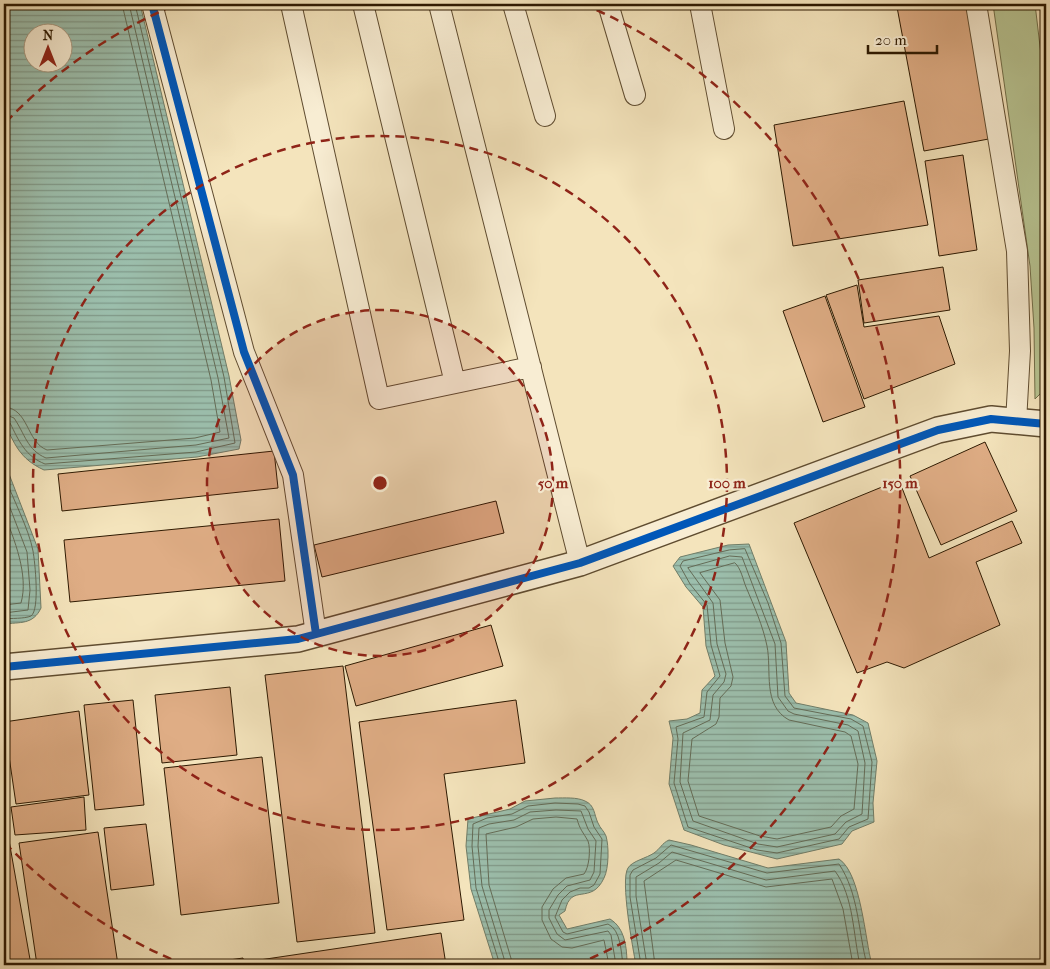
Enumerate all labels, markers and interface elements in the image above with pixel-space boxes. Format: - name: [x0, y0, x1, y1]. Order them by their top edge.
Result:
- north arrow: [22, 22, 72, 72]
- scale bar: [868, 22, 936, 54]
- text: N: [43, 27, 54, 44]
- text: 20 m: [875, 31, 907, 49]
- centre of rings: [371, 474, 389, 492]
- text: 50 m: [538, 474, 569, 492]
- text: 100 m: [708, 474, 746, 492]
- text: 150 m: [882, 474, 918, 492]

